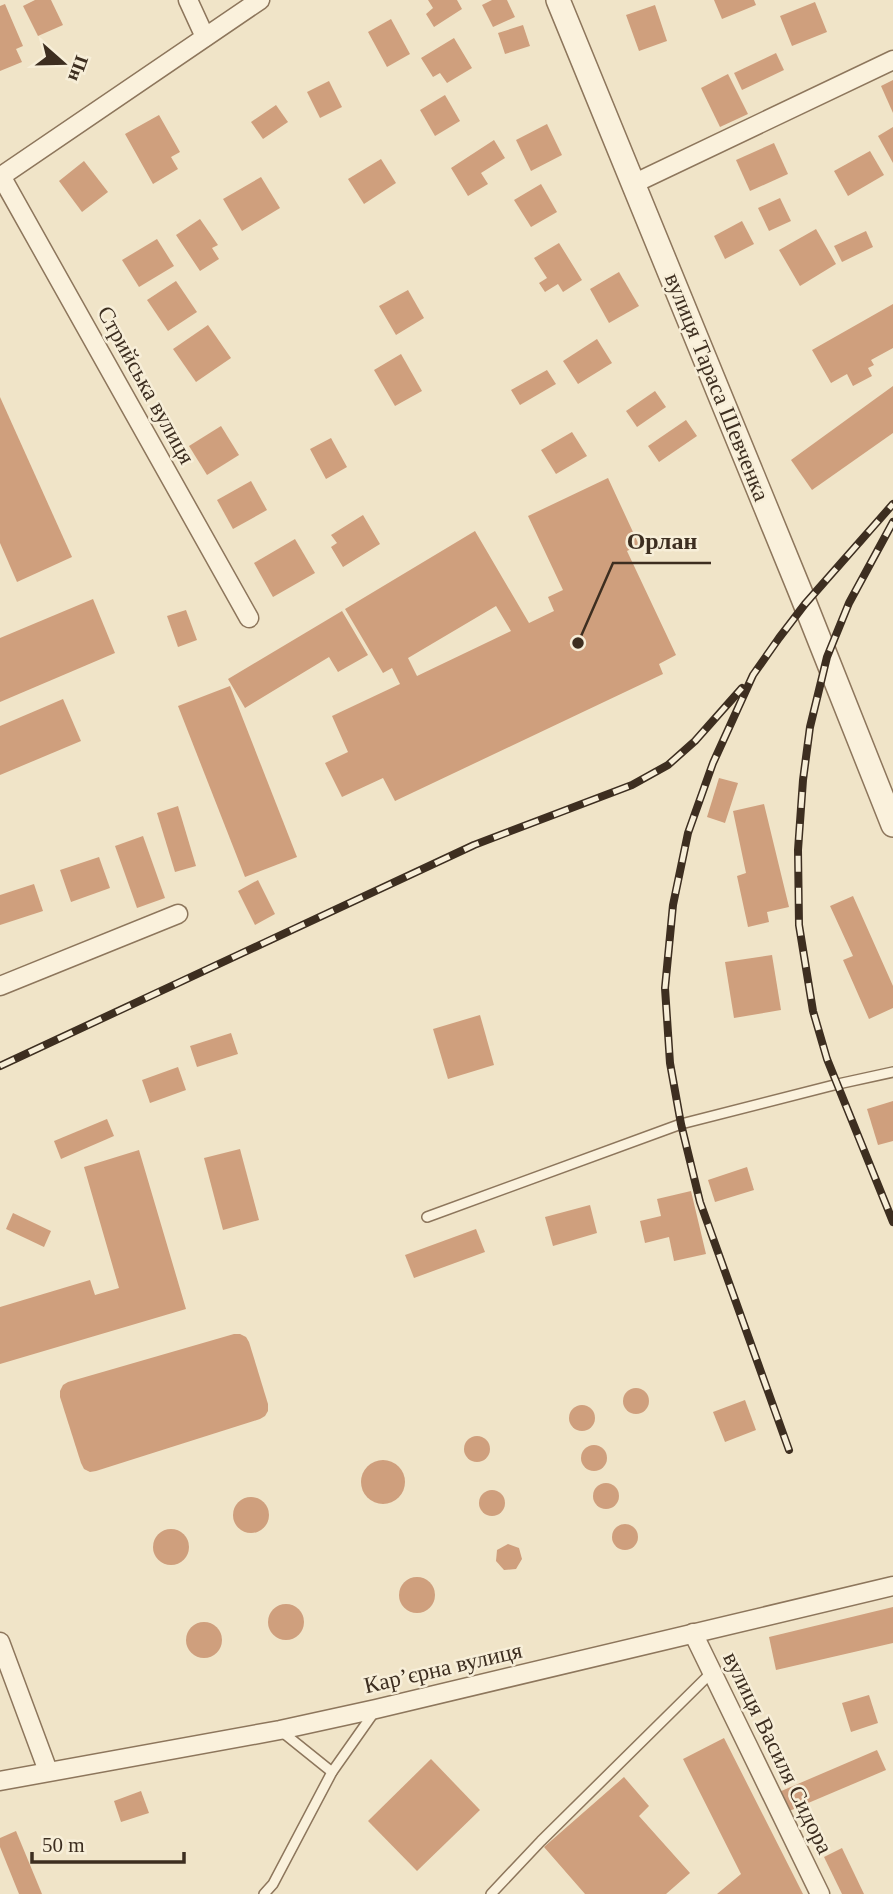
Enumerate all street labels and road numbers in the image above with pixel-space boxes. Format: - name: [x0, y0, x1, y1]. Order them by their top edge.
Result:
- street label: вулиця Тараса Шевченка: [660, 270, 774, 504]
- street label: Стрийська вулиця: [92, 302, 200, 468]
- street label: Карʼєрна вулиця: [362, 1638, 525, 1698]
- street label: вулиця Василя Сидора: [718, 1648, 838, 1858]

